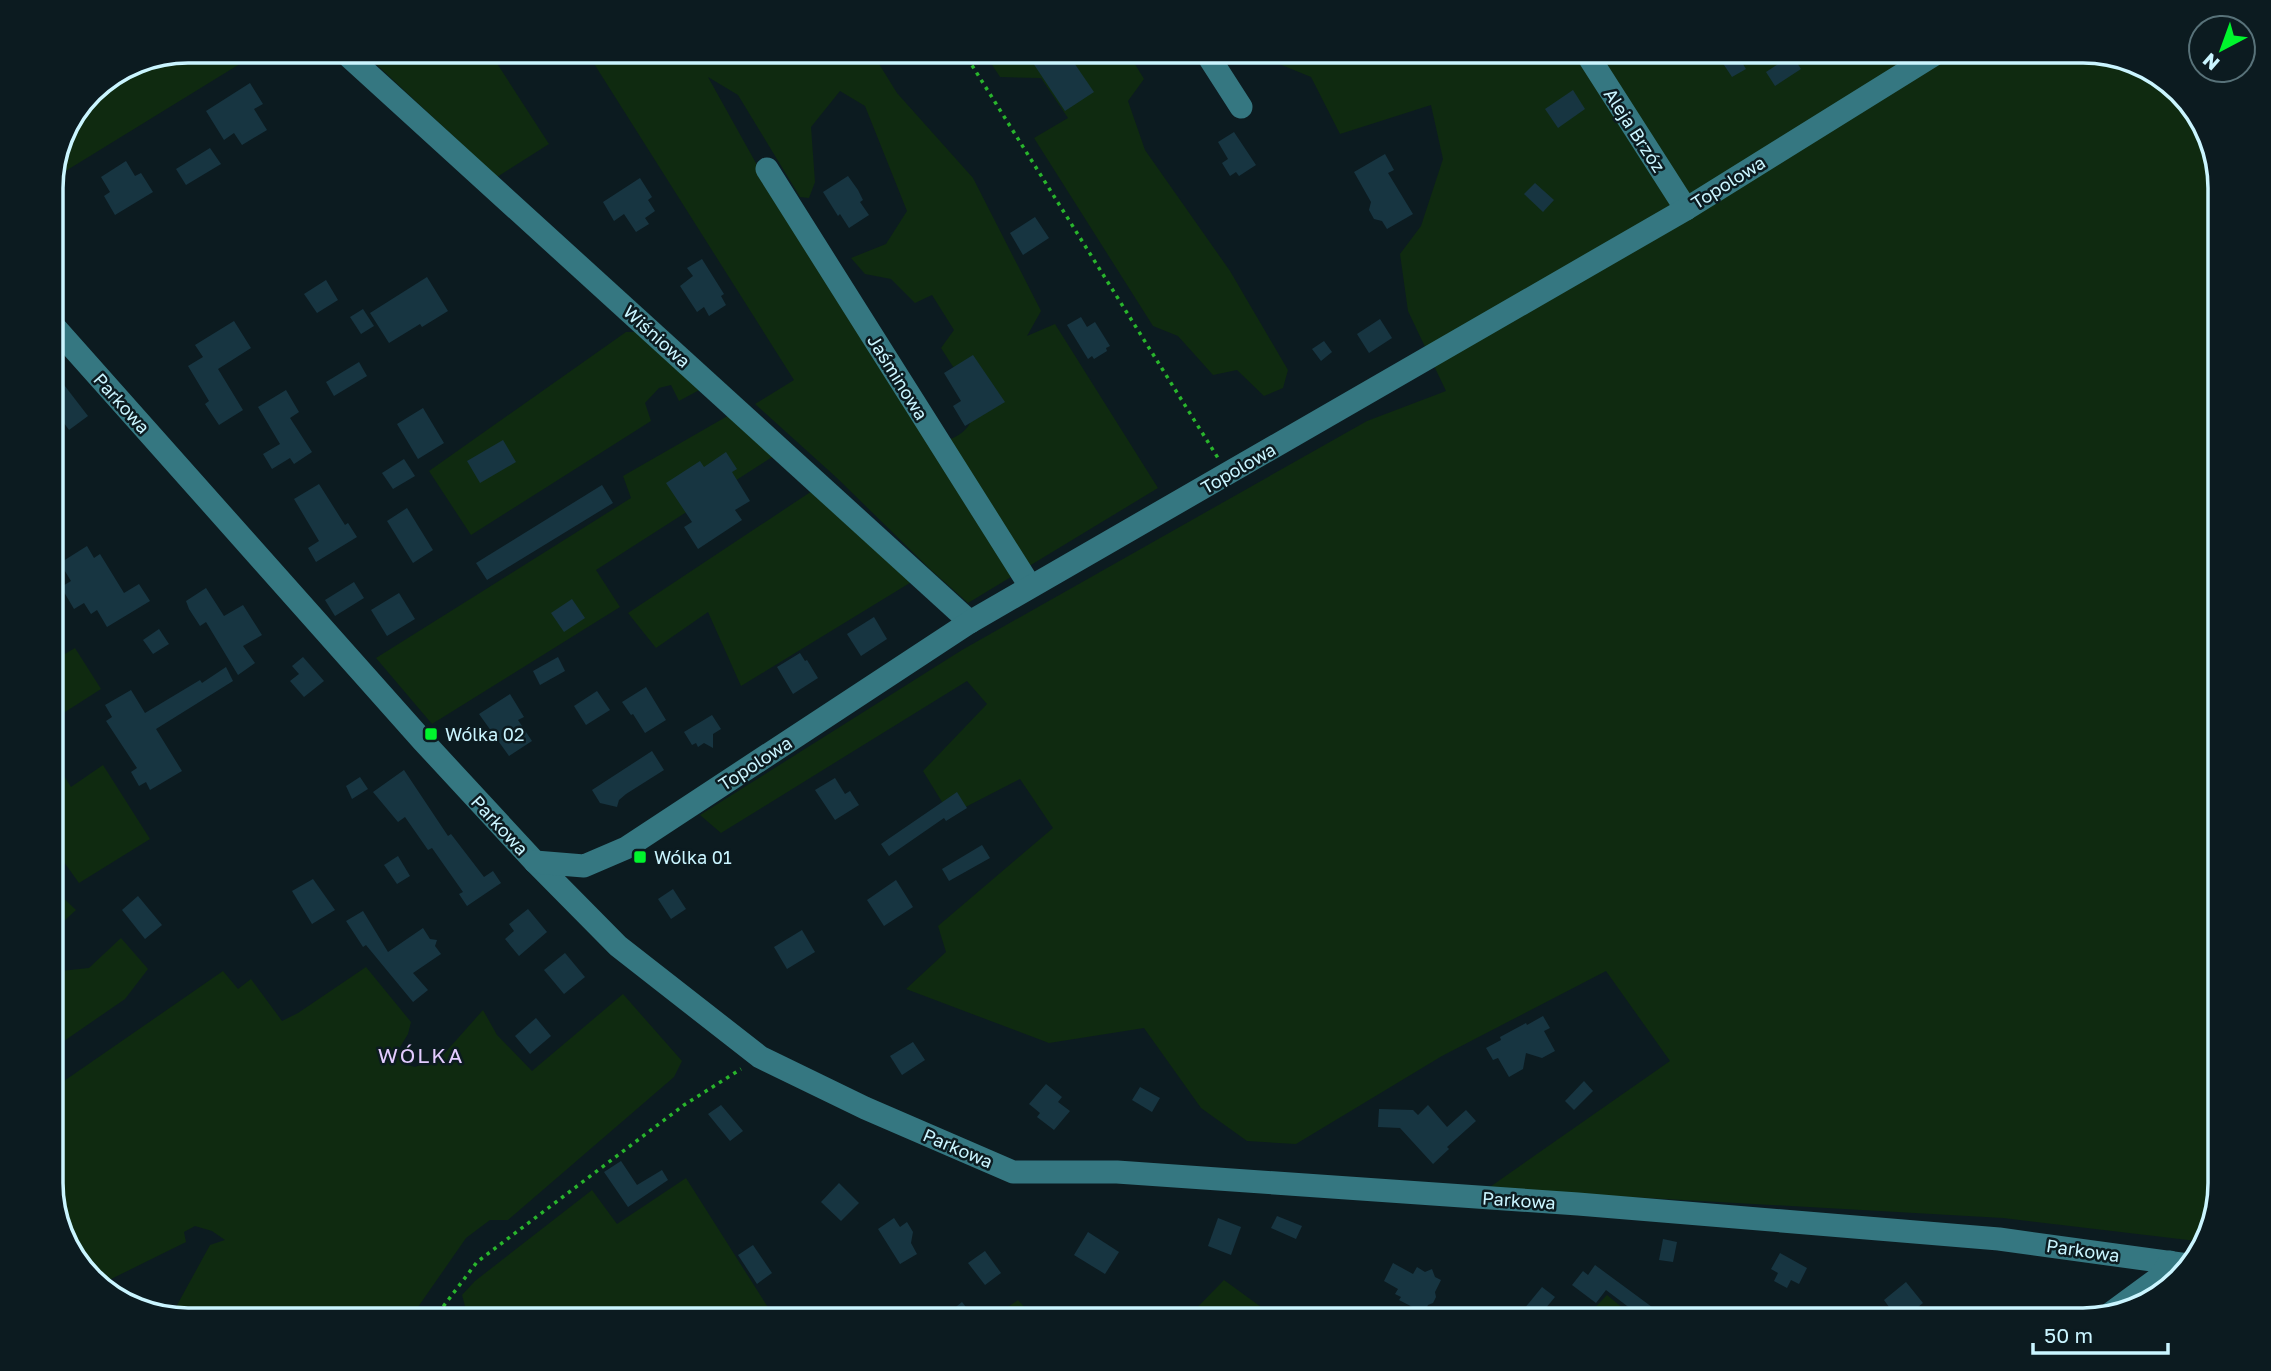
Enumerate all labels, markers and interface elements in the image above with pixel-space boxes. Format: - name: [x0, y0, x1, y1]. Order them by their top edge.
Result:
- north arrow: [2187, 14, 2257, 84]
- text: N: [2198, 49, 2224, 76]
- street label: Aleja Brzóz: [1600, 84, 1670, 176]
- street label: Topolowa: [1687, 151, 1769, 213]
- street label: Wiśniowa: [619, 300, 695, 372]
- street label: Jaśminowa: [863, 330, 933, 424]
- street label: Parkowa: [89, 368, 155, 438]
- street label: Topolowa: [1197, 438, 1279, 498]
- place label: Wólka 02: [445, 723, 524, 745]
- marker: Wólka 02: [423, 726, 439, 742]
- street label: Topolowa: [714, 731, 796, 795]
- street label: Parkowa: [467, 791, 533, 859]
- place label: Wólka 01: [654, 846, 732, 868]
- marker: Wólka 01: [632, 849, 648, 865]
- district label: WÓLKA: [378, 1042, 464, 1068]
- street label: Parkowa: [920, 1123, 996, 1173]
- street label: Parkowa: [1482, 1186, 1556, 1214]
- street label: Parkowa: [2045, 1234, 2121, 1266]
- scale bar: [2033, 1312, 2168, 1356]
- text: 50 m: [2044, 1322, 2093, 1348]

